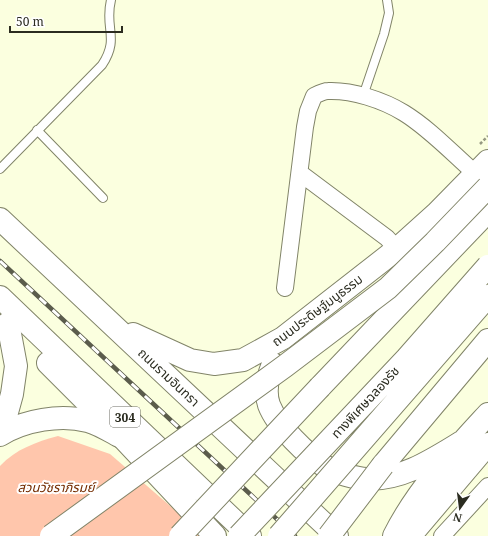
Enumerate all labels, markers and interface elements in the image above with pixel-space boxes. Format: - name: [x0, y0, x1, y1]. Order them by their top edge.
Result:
- scale bar: [10, 8, 122, 34]
- text: 50 m: [16, 13, 44, 30]
- street label: ถนนประดิษฐ์มนูธรรม: [268, 270, 366, 350]
- street label: ถนนรามอินทรา: [134, 344, 204, 410]
- street label: ทางพิเศษฉลองรัช: [327, 362, 403, 442]
- road number: 304: [110, 407, 140, 427]
- park label: สวนวัชราภิรมย์: [18, 478, 98, 496]
- north arrow: [440, 488, 480, 528]
- text: N: [451, 510, 463, 527]

